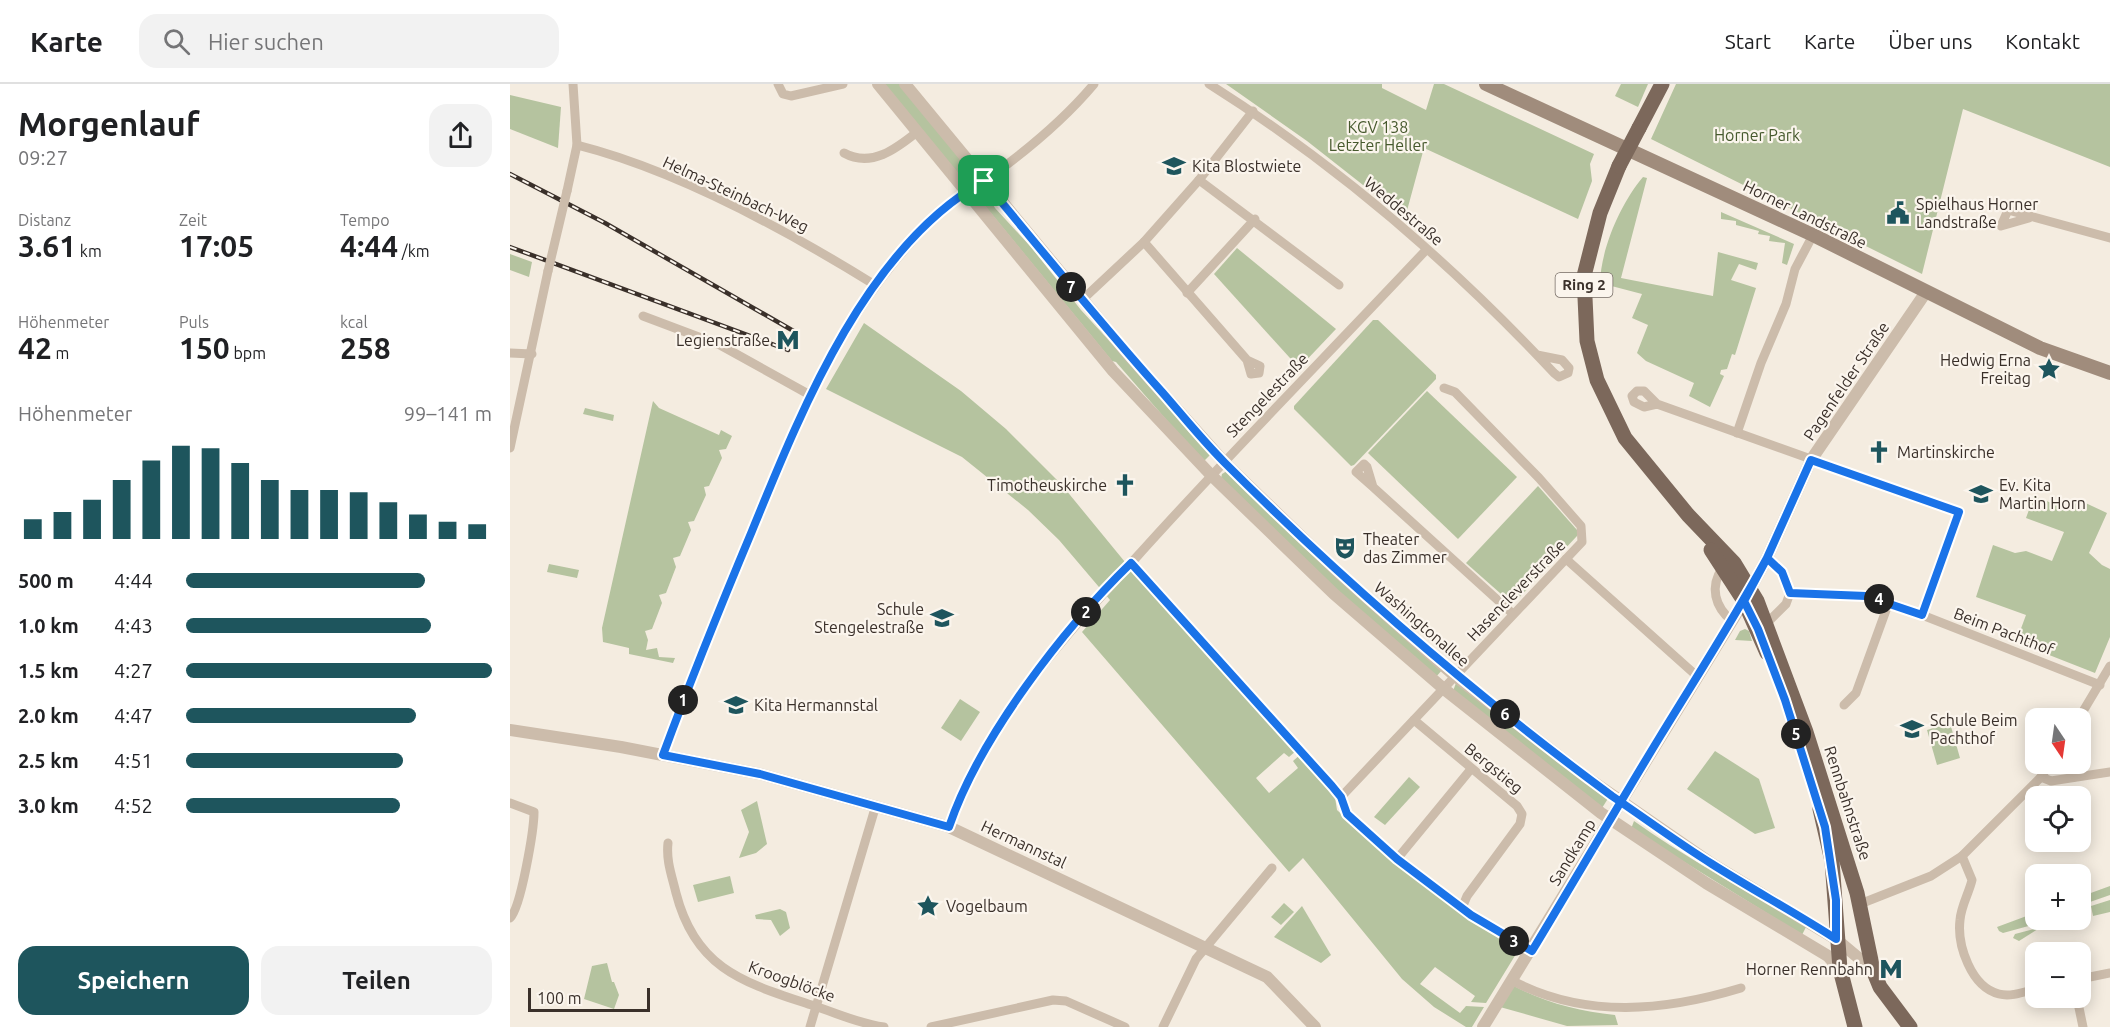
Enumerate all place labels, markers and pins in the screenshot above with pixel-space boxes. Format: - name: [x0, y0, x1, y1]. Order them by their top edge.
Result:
- school or university icon: Kita Blostwiete: [1161, 153, 1187, 179]
- pin: [958, 155, 1009, 206]
- place label: Kita Blostwiete: [1192, 157, 1301, 175]
- place label: Spielhaus Horner Landstraße: [1916, 195, 2038, 231]
- public building icon: Spielhaus Horner Landstraße: [1885, 200, 1911, 226]
- pin: 7: [1056, 272, 1086, 302]
- metro station icon: Legienstraße: [775, 327, 801, 353]
- place label: Legienstraße: [676, 331, 770, 349]
- place label: Hedwig Erna Freitag: [1940, 351, 2031, 387]
- place icon: Hedwig Erna Freitag: [2036, 356, 2062, 382]
- church icon: Martinskirche: [1866, 439, 1892, 465]
- place label: Martinskirche: [1897, 443, 1995, 461]
- church icon: Timotheuskirche: [1112, 472, 1138, 498]
- place label: Timotheuskirche: [987, 476, 1107, 494]
- place label: Ev. Kita Martin Horn: [1999, 476, 2086, 512]
- school or university icon: Ev. Kita Martin Horn: [1968, 481, 1994, 507]
- place label: Theater das Zimmer: [1363, 530, 1447, 566]
- theatre icon: Theater das Zimmer: [1332, 535, 1358, 561]
- pin: 4: [1864, 584, 1894, 614]
- pin: 2: [1071, 597, 1101, 627]
- place label: Schule Stengelestraße: [814, 600, 924, 636]
- school or university icon: Schule Stengelestraße: [929, 605, 955, 631]
- pin: 1: [668, 685, 698, 715]
- school or university icon: Kita Hermannstal: [723, 692, 749, 718]
- place label: Kita Hermannstal: [754, 696, 878, 714]
- pin: 6: [1490, 699, 1520, 729]
- place label: Schule Beim Pachthof: [1930, 711, 2017, 747]
- school or university icon: Schule Beim Pachthof: [1899, 716, 1925, 742]
- pin: 5: [1781, 719, 1811, 749]
- place icon: Vogelbaum: [915, 893, 941, 919]
- place label: Vogelbaum: [946, 897, 1028, 915]
- pin: 3: [1499, 926, 1529, 956]
- metro station icon: Horner Rennbahn: [1878, 956, 1904, 982]
- place label: Horner Rennbahn: [1746, 960, 1873, 978]

